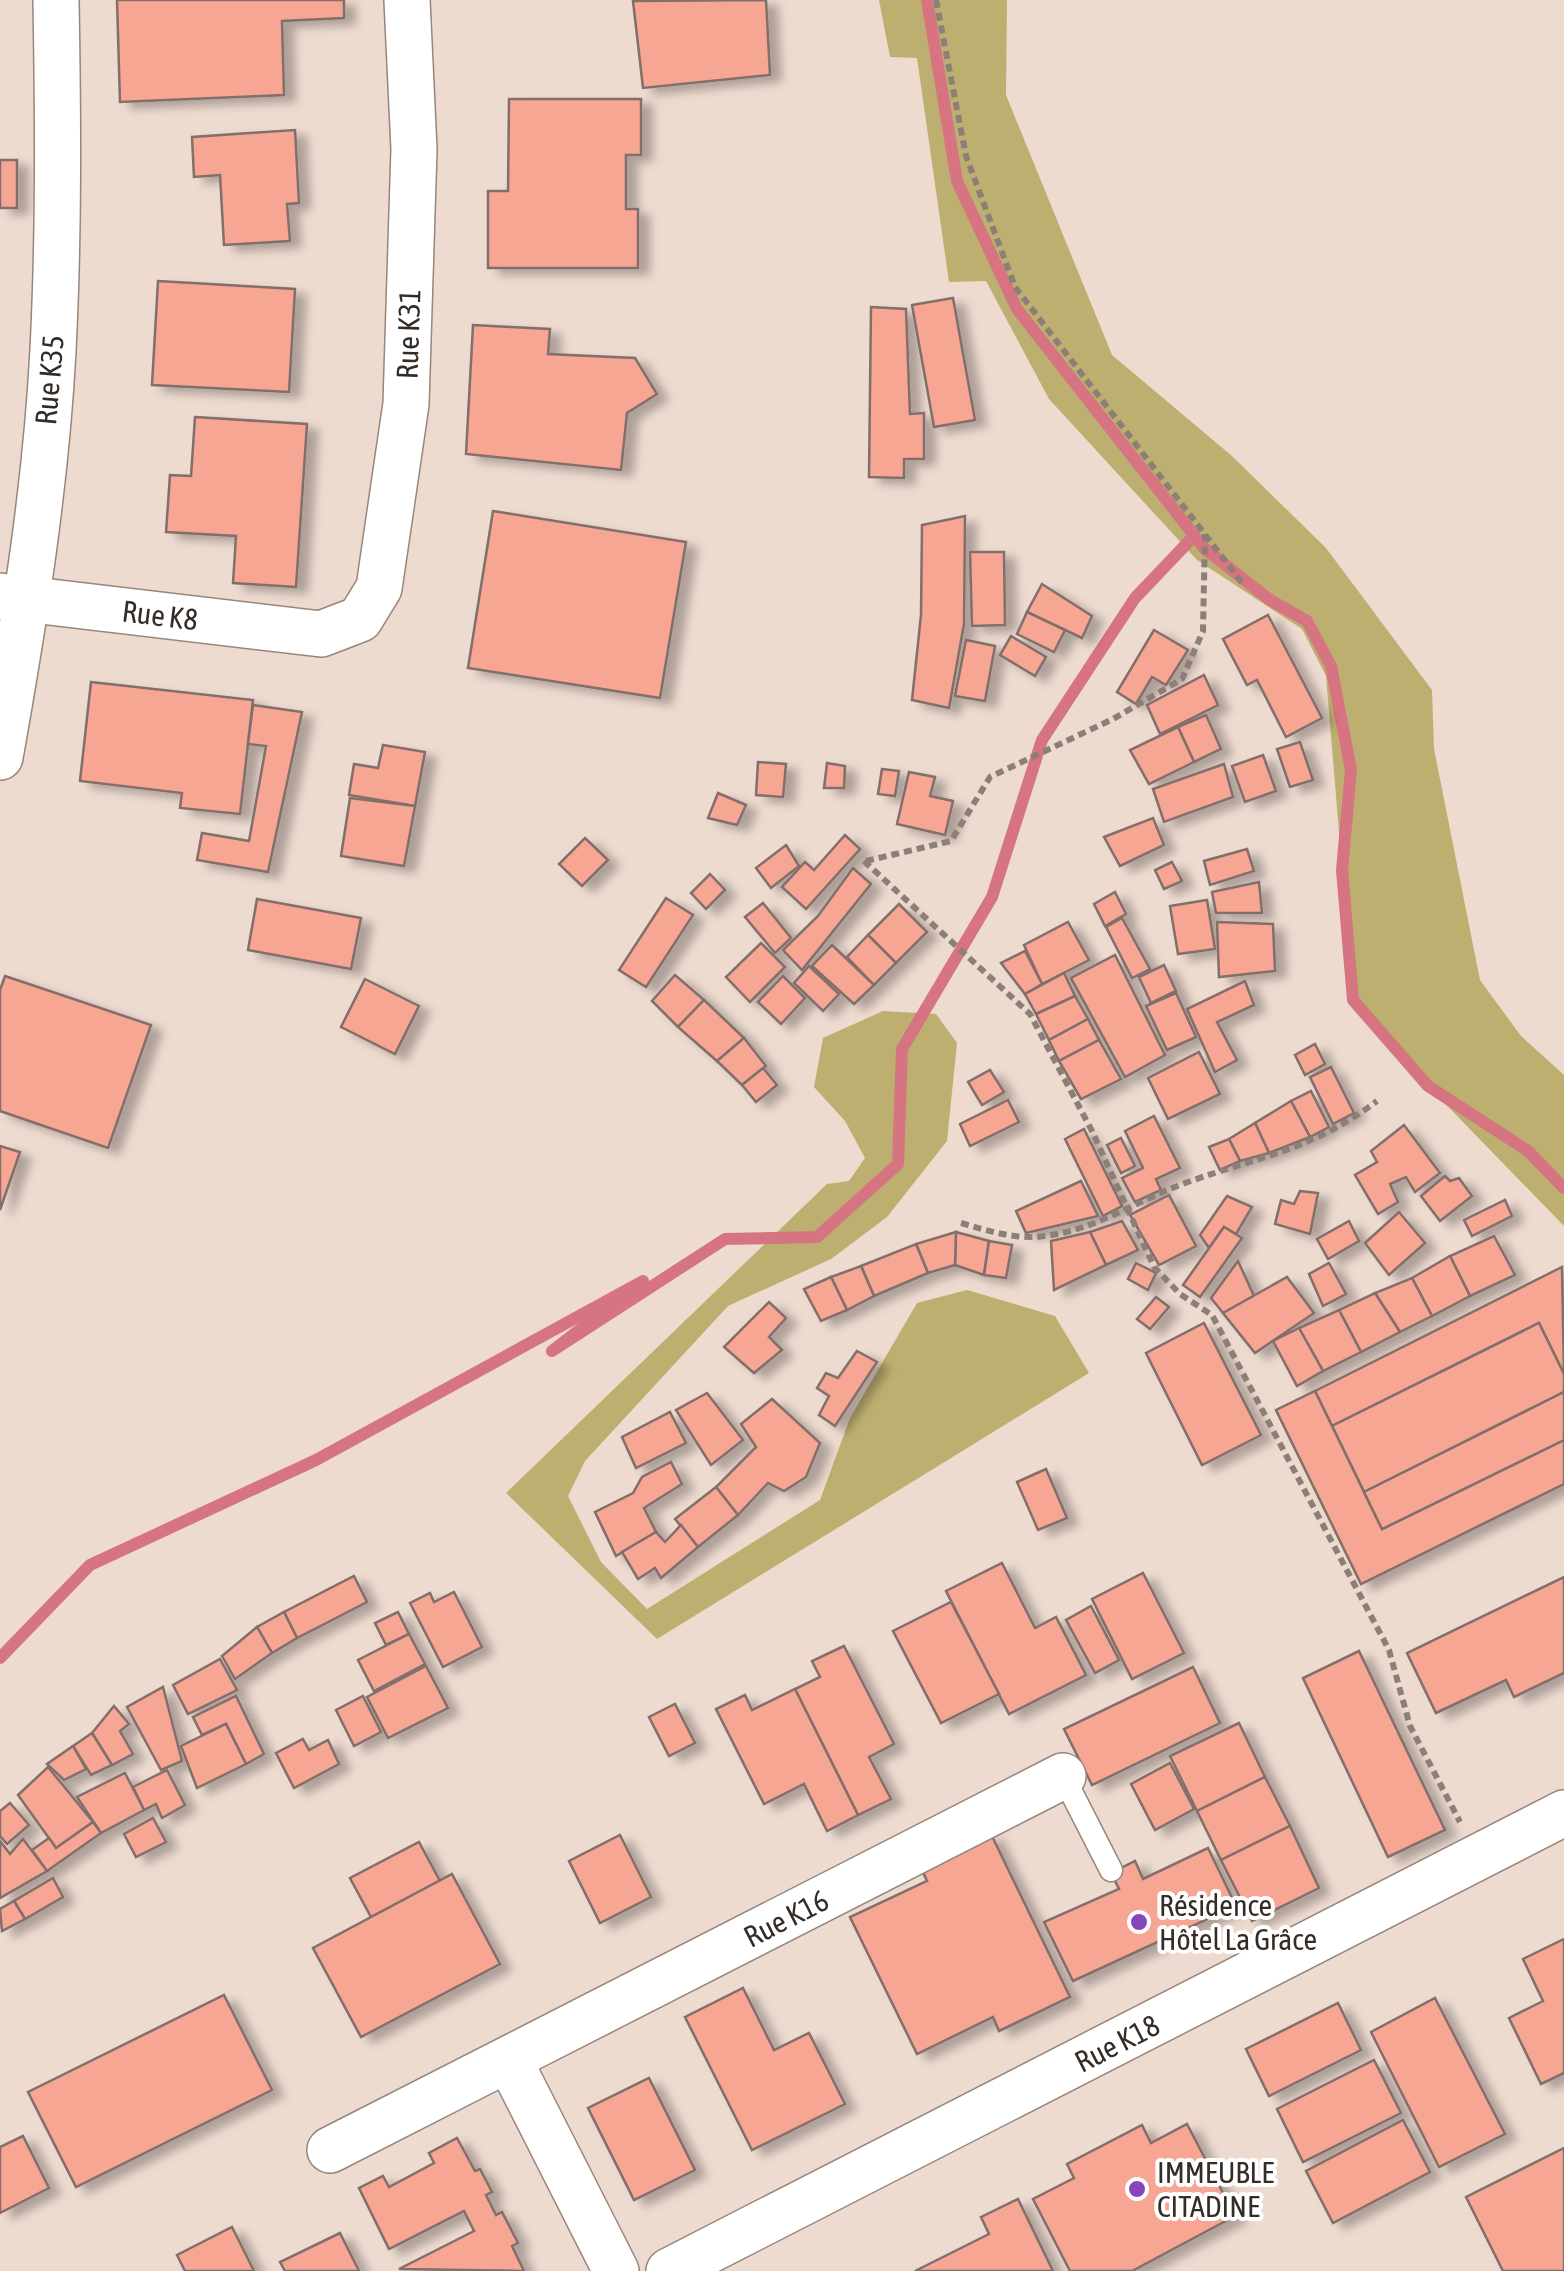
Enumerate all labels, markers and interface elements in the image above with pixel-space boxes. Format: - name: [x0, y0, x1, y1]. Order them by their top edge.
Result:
- street label: Rue K31: [389, 288, 427, 380]
- street label: Rue K35: [28, 334, 70, 426]
- street label: Rue K8: [120, 593, 200, 637]
- street label: Rue K16: [738, 1882, 834, 1954]
- place label: Résidence Hôtel La Grâce: [1159, 1888, 1317, 1956]
- marker: Résidence Hôtel La Grâce: [1128, 1911, 1150, 1933]
- street label: Rue K18: [1069, 2007, 1165, 2079]
- place label: IMMEUBLE CITADINE: [1157, 2155, 1274, 2223]
- marker: IMMEUBLE CITADINE: [1126, 2178, 1148, 2200]

